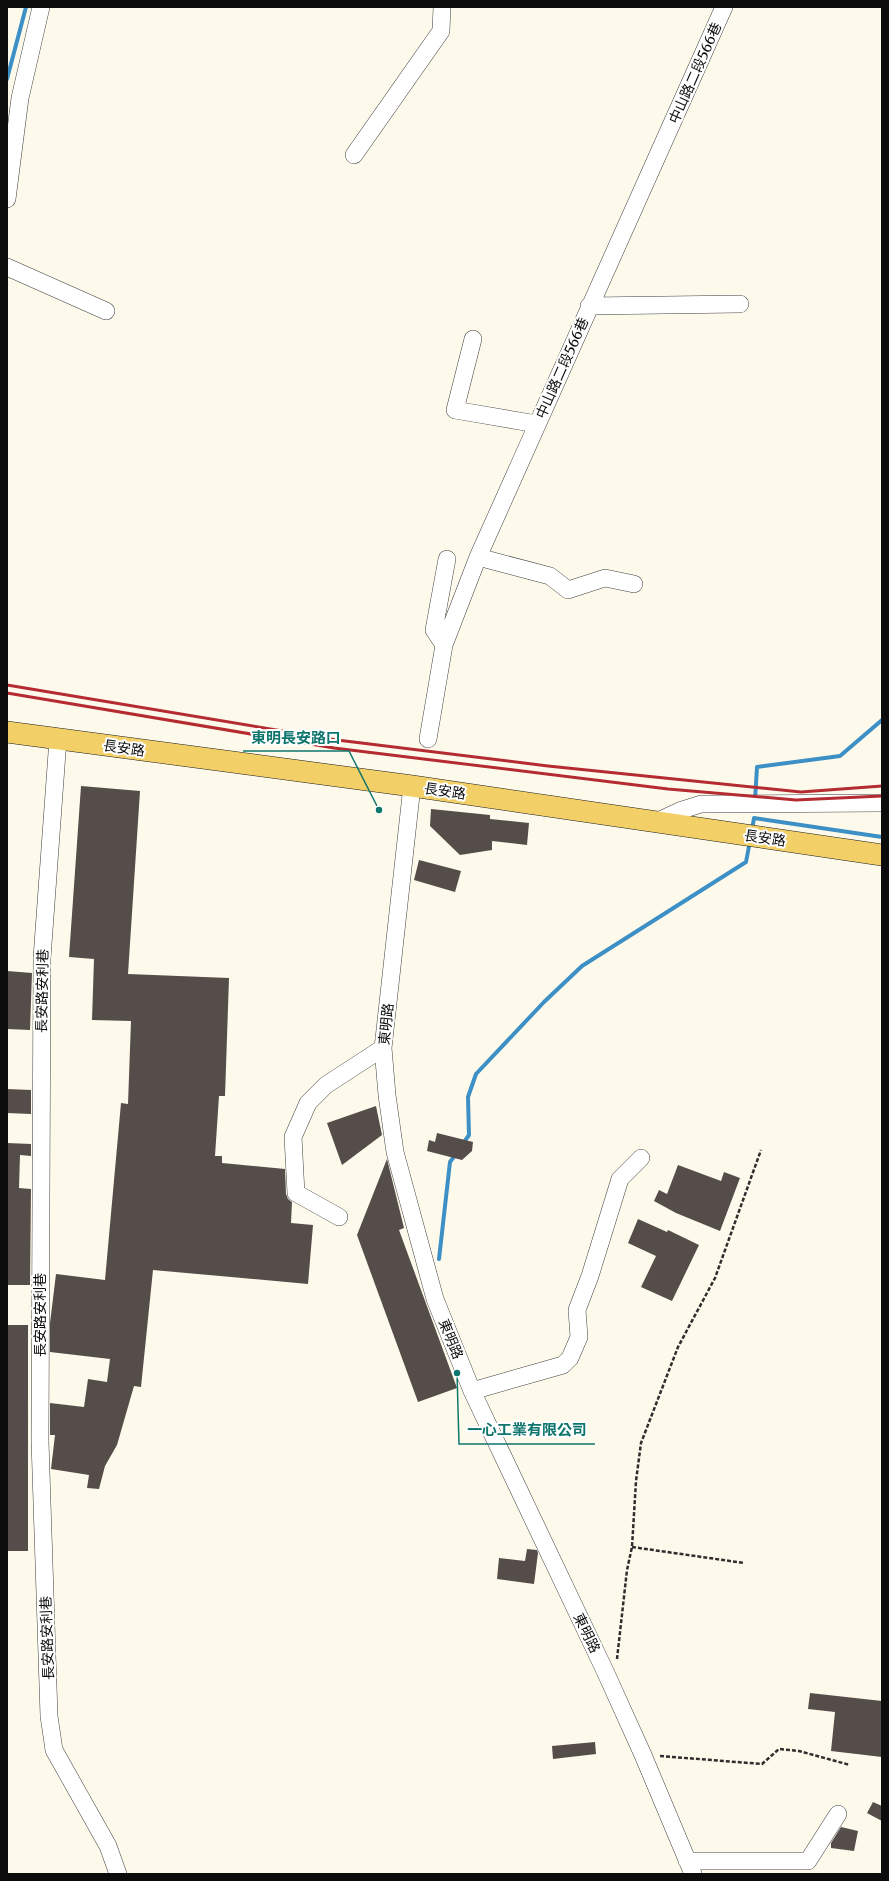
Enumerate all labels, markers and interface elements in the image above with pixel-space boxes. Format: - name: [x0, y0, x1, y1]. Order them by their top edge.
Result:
- street label: 中山路二段566巷: [665, 20, 725, 126]
- street label: 中山路二段566巷: [532, 315, 592, 421]
- callout: 東明長安路口: [243, 724, 349, 751]
- text: 東明長安路口: [251, 728, 341, 747]
- street label: 長安路: [102, 736, 146, 760]
- street label: 長安路: [423, 779, 467, 803]
- street label: 長安路: [743, 826, 787, 850]
- street label: 長安路安利巷: [32, 949, 52, 1033]
- street label: 東明路: [375, 1002, 397, 1046]
- street label: 長安路安利巷: [31, 1273, 49, 1357]
- street label: 東明路: [435, 1316, 467, 1362]
- callout: 一心工業有限公司: [459, 1417, 595, 1444]
- text: 一心工業有限公司: [467, 1420, 587, 1439]
- street label: 長安路安利巷: [37, 1596, 57, 1680]
- street label: 東明路: [570, 1610, 604, 1656]

